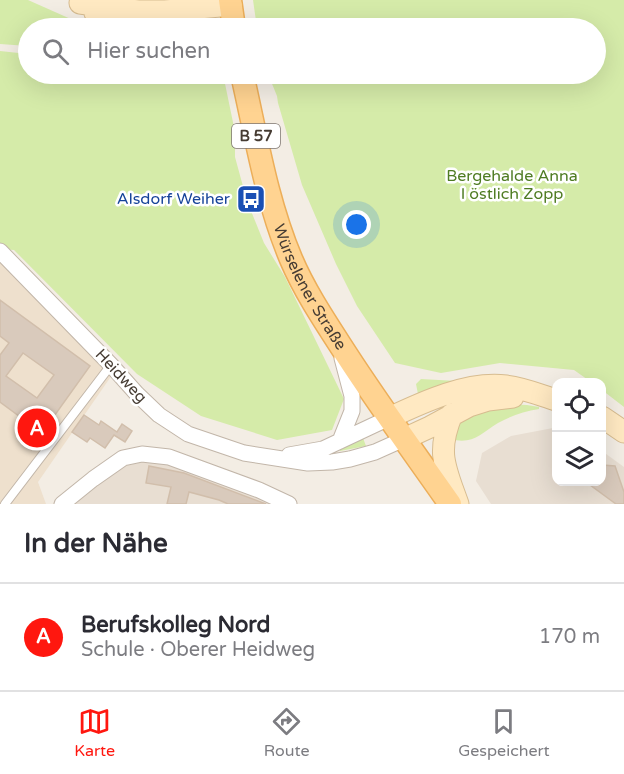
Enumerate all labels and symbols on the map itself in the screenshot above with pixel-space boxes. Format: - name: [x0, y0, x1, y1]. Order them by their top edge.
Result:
- road number: B 57: [232, 124, 280, 148]
- park label: Bergehalde Anna I östlich Zopp: [446, 166, 578, 204]
- bus stop icon: Alsdorf Weiher: [235, 183, 267, 215]
- place label: Alsdorf Weiher: [117, 189, 231, 209]
- your location: [342, 210, 371, 239]
- street label: Würselener Straße: [269, 221, 351, 354]
- street label: Heidweg: [91, 345, 151, 407]
- pin: A: [18, 406, 57, 450]

